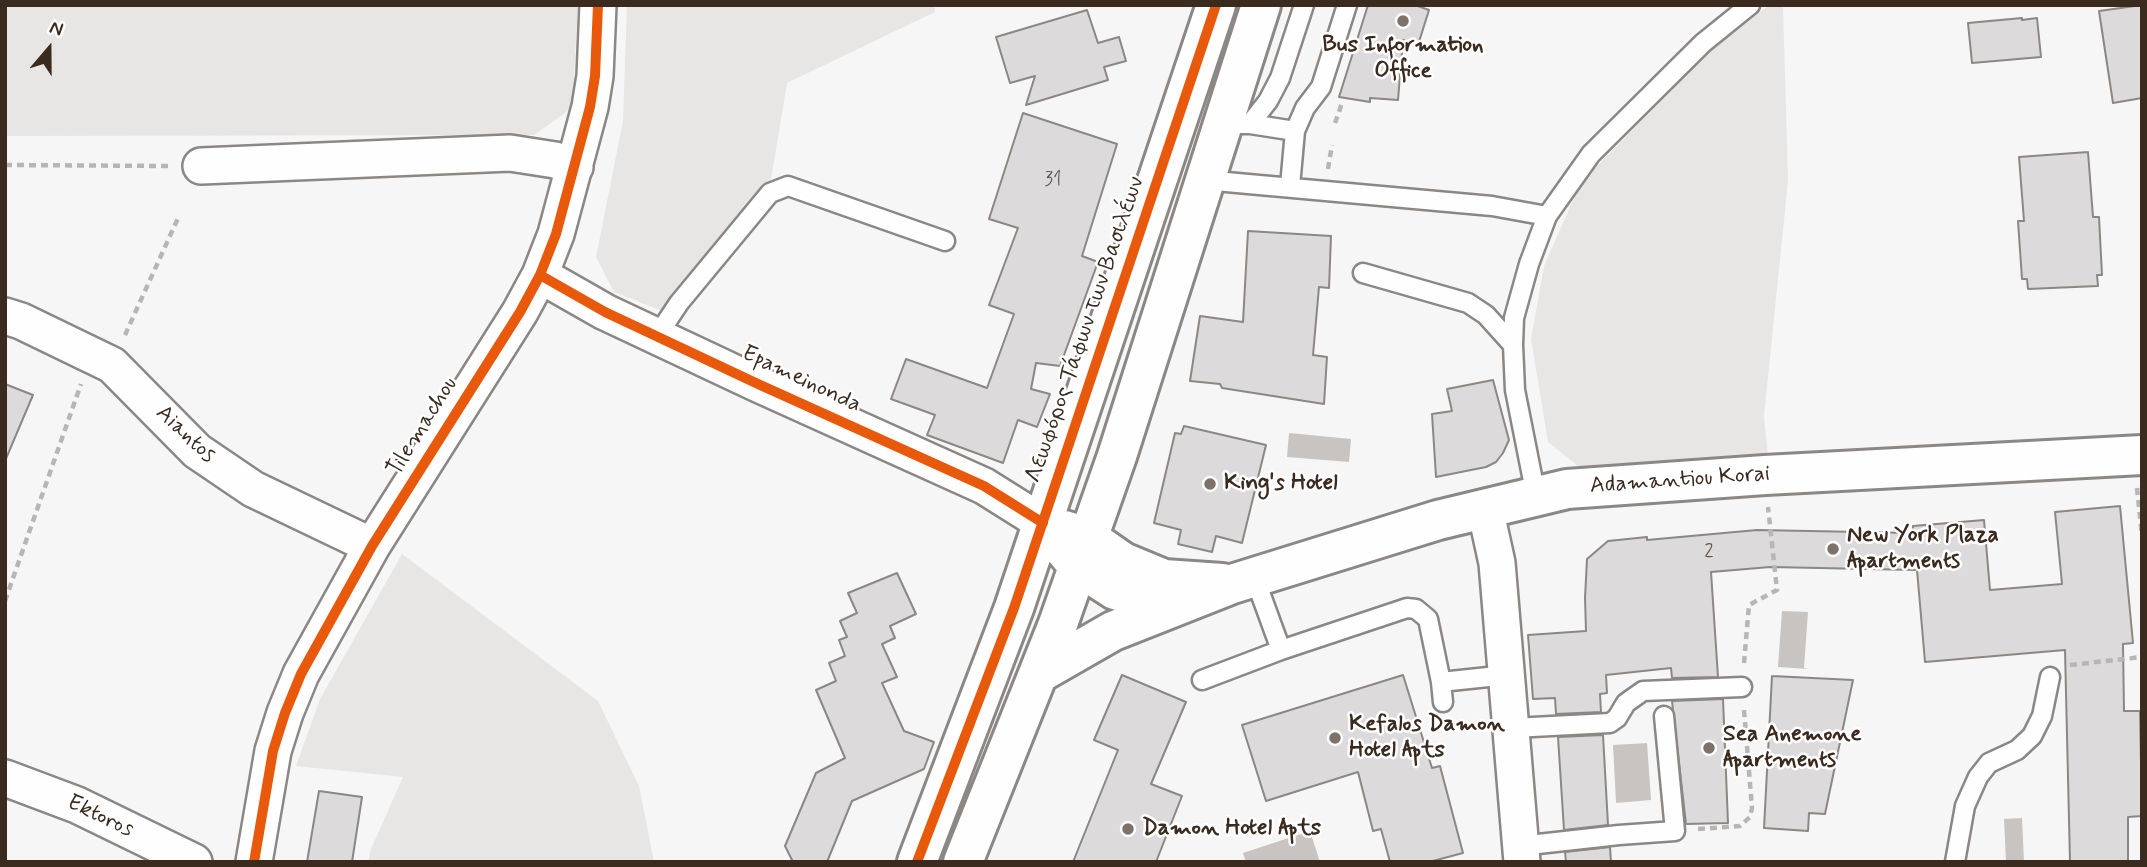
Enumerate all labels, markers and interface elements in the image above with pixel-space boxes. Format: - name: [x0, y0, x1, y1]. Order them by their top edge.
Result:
- marker: Bus Information Office: [1395, 13, 1411, 29]
- north arrow: [14, 14, 84, 84]
- text: N: [46, 15, 67, 43]
- place label: Bus Information Office: [1322, 32, 1484, 86]
- house number: 31: [1045, 170, 1061, 192]
- street label: Λεωφόρος Τάφων των Βασιλέων: [1021, 173, 1151, 487]
- street label: Epameinonda: [737, 340, 865, 420]
- street label: Tilemachou: [382, 372, 464, 482]
- street label: Aiantos: [149, 400, 221, 470]
- street label: Adamantiou Korai: [1589, 461, 1771, 501]
- place label: King's Hotel: [1224, 470, 1338, 498]
- marker: King's Hotel: [1202, 476, 1218, 492]
- place label: New York Plaza Apartments: [1847, 522, 1999, 576]
- marker: New York Plaza Apartments: [1825, 541, 1841, 557]
- house number: 2: [1704, 542, 1714, 564]
- place label: Kefalos Damon Hotel Apts: [1349, 711, 1505, 765]
- place label: Sea Anemone Apartments: [1723, 721, 1862, 775]
- marker: Kefalos Damon Hotel Apts: [1327, 730, 1343, 746]
- marker: Sea Anemone Apartments: [1701, 740, 1717, 756]
- street label: Ektoros: [62, 790, 138, 844]
- place label: Damon Hotel Apts: [1142, 815, 1321, 843]
- marker: Damon Hotel Apts: [1120, 821, 1136, 837]

